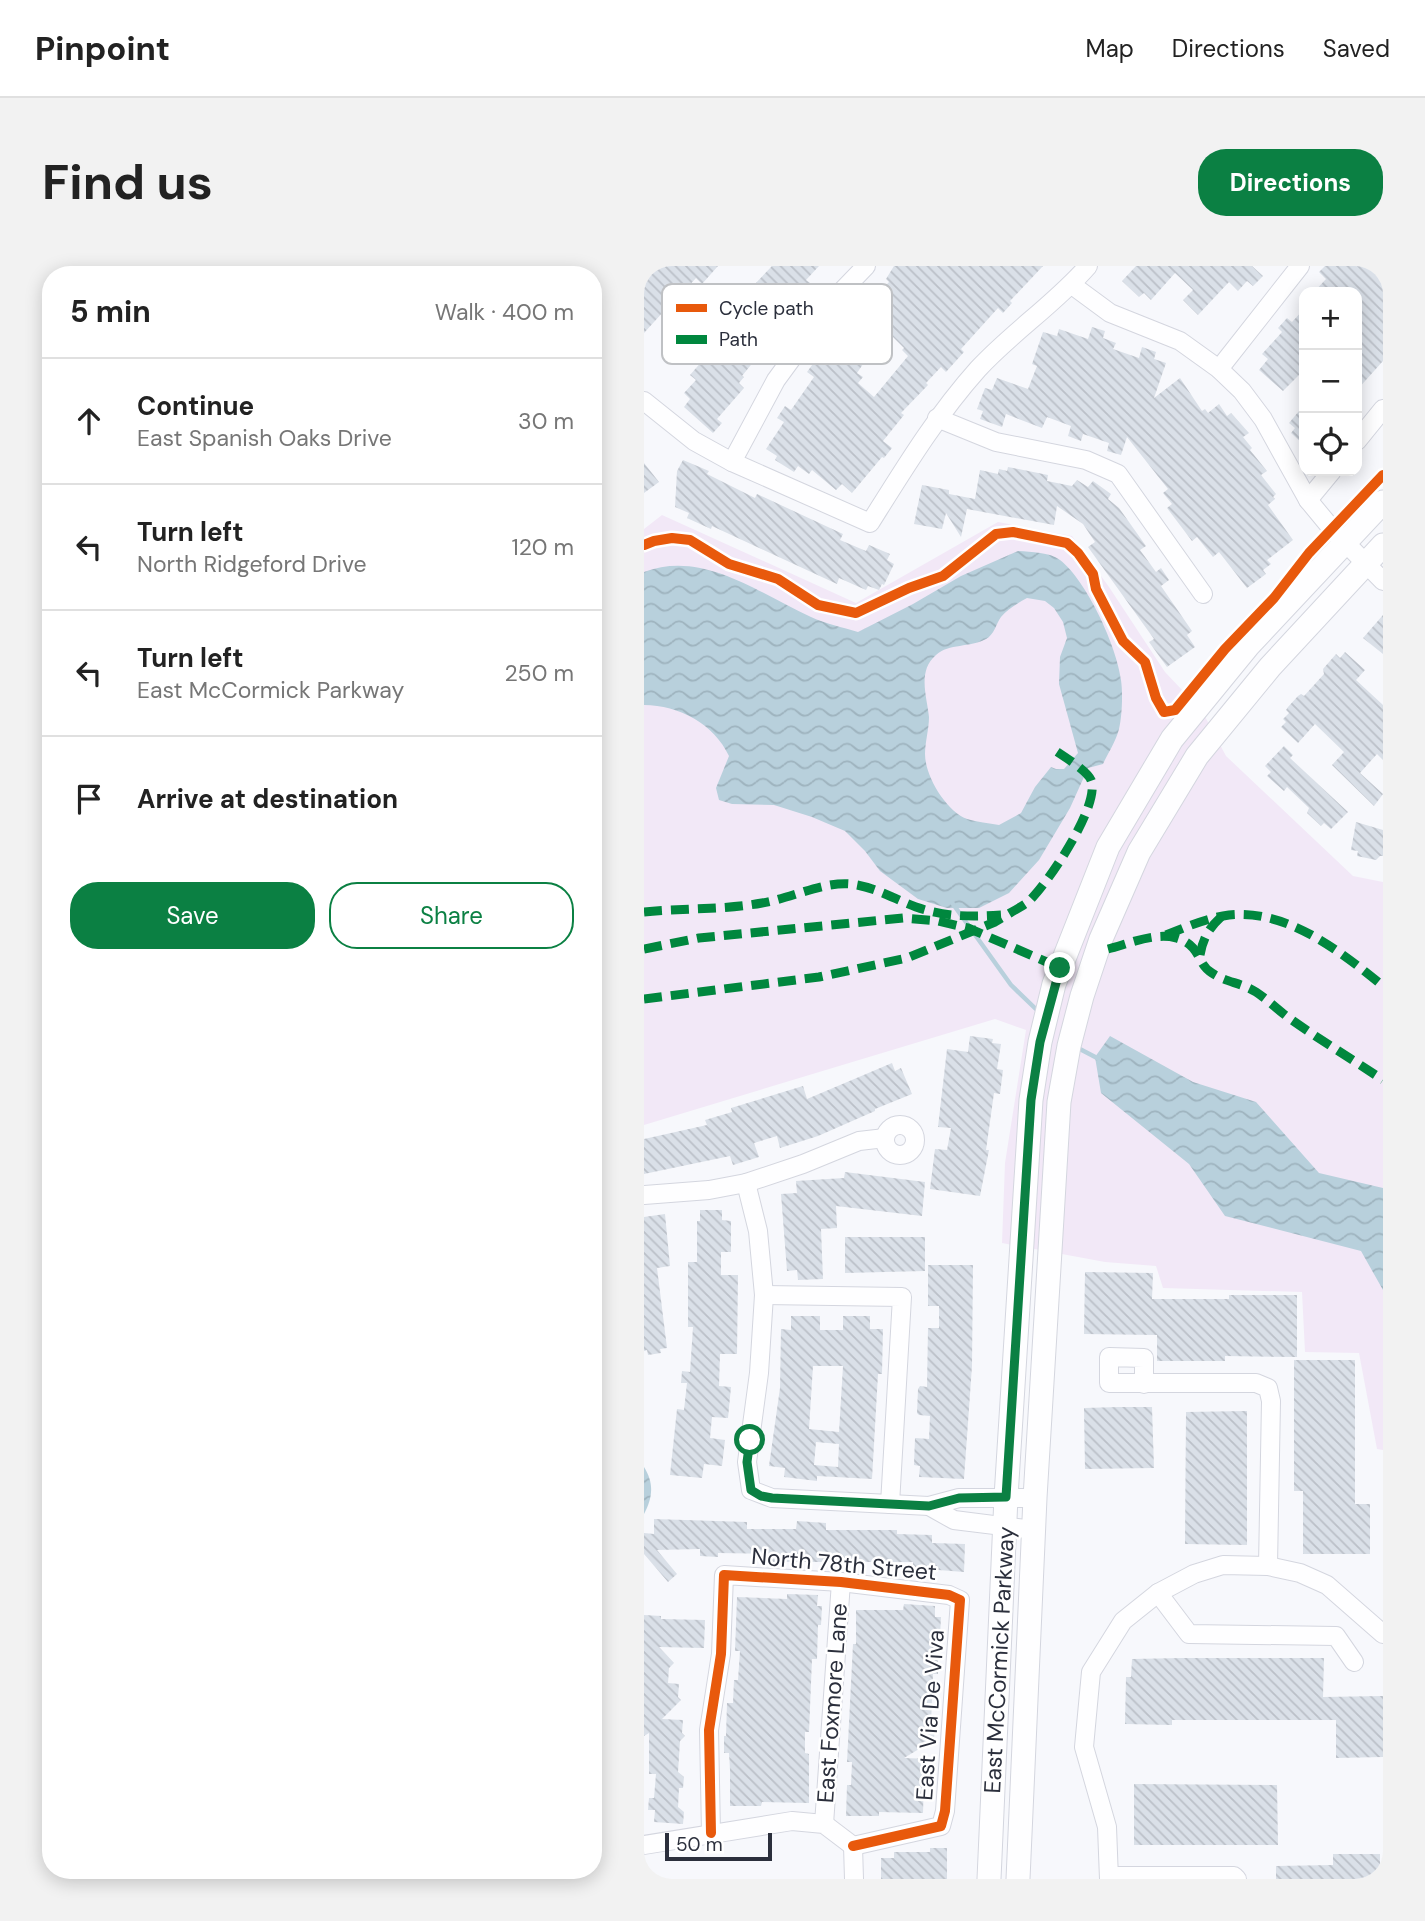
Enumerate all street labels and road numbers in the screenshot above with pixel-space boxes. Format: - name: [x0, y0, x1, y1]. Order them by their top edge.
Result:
- street label: East McCormick Parkway: [977, 1526, 1021, 1794]
- street label: North 78th Street: [750, 1541, 938, 1587]
- street label: East Foxmore Lane: [810, 1602, 854, 1804]
- street label: East Via De Viva: [909, 1629, 951, 1801]

